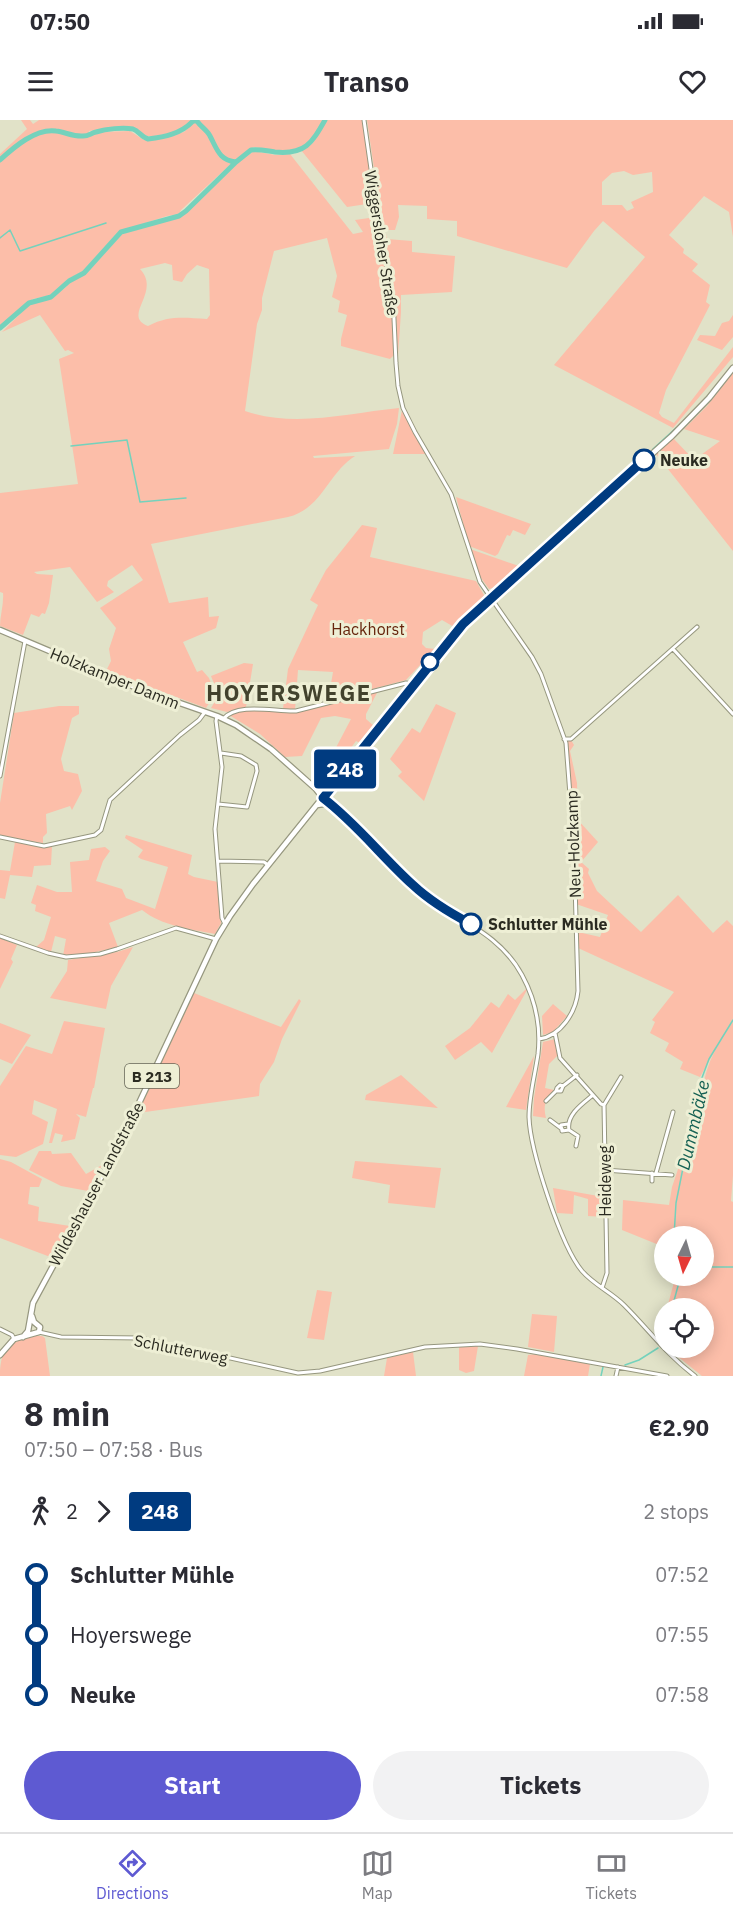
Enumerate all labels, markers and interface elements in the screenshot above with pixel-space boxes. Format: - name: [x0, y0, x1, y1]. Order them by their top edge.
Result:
- text: 07:50: [30, 7, 90, 36]
- text: Transo: [324, 64, 409, 99]
- icon: menu: [24, 65, 57, 98]
- icon: heart: [676, 65, 709, 98]
- street label: Wiggersloher Straße: [361, 169, 403, 317]
- marker: Neuke: [633, 449, 655, 471]
- place label: Neuke: [660, 450, 708, 470]
- park label: Hackhorst: [331, 619, 405, 639]
- street label: Holzkamper Damm: [47, 643, 183, 713]
- unlabelled marker: [421, 653, 439, 671]
- district label: HOYERSWEGE: [206, 678, 372, 707]
- line badge: 248: [310, 750, 380, 788]
- text: 248: [326, 755, 364, 783]
- street label: Neu-Holzkamp: [561, 790, 585, 898]
- marker: Schlutter Mühle: [460, 913, 482, 935]
- place label: Schlutter Mühle: [488, 914, 608, 934]
- road number: B 213: [125, 1064, 179, 1088]
- water label: Dummbäke: [672, 1078, 714, 1172]
- street label: Wildeshauser Landstraße: [44, 1098, 148, 1269]
- street label: Heideweg: [595, 1145, 615, 1217]
- north arrow: [654, 1226, 714, 1286]
- map controls: [654, 1226, 714, 1358]
- button: locate: [654, 1298, 714, 1358]
- street label: Schlutterweg: [132, 1330, 230, 1368]
- text: 8 min: [24, 1392, 110, 1435]
- text: €2.90: [649, 1413, 709, 1442]
- text: 07:50 – 07:58 · Bus: [24, 1436, 203, 1463]
- icon: walk: [24, 1495, 57, 1528]
- icon: forward: [87, 1495, 120, 1528]
- text: 248: [141, 1497, 179, 1525]
- text: 2: [66, 1498, 78, 1525]
- text: 2 stops: [643, 1498, 709, 1525]
- text: Schlutter Mühle: [70, 1560, 234, 1589]
- text: 07:52: [655, 1561, 709, 1588]
- text: Hoyerswege: [70, 1620, 192, 1649]
- text: 07:55: [655, 1621, 709, 1648]
- text: Neuke: [70, 1680, 136, 1709]
- text: 07:58: [655, 1681, 709, 1708]
- button: Start: [24, 1751, 361, 1820]
- button: Tickets: [373, 1751, 709, 1820]
- tab: Directions: [96, 1847, 169, 1903]
- tab: Map: [361, 1847, 394, 1903]
- tab: Tickets: [585, 1847, 637, 1903]

